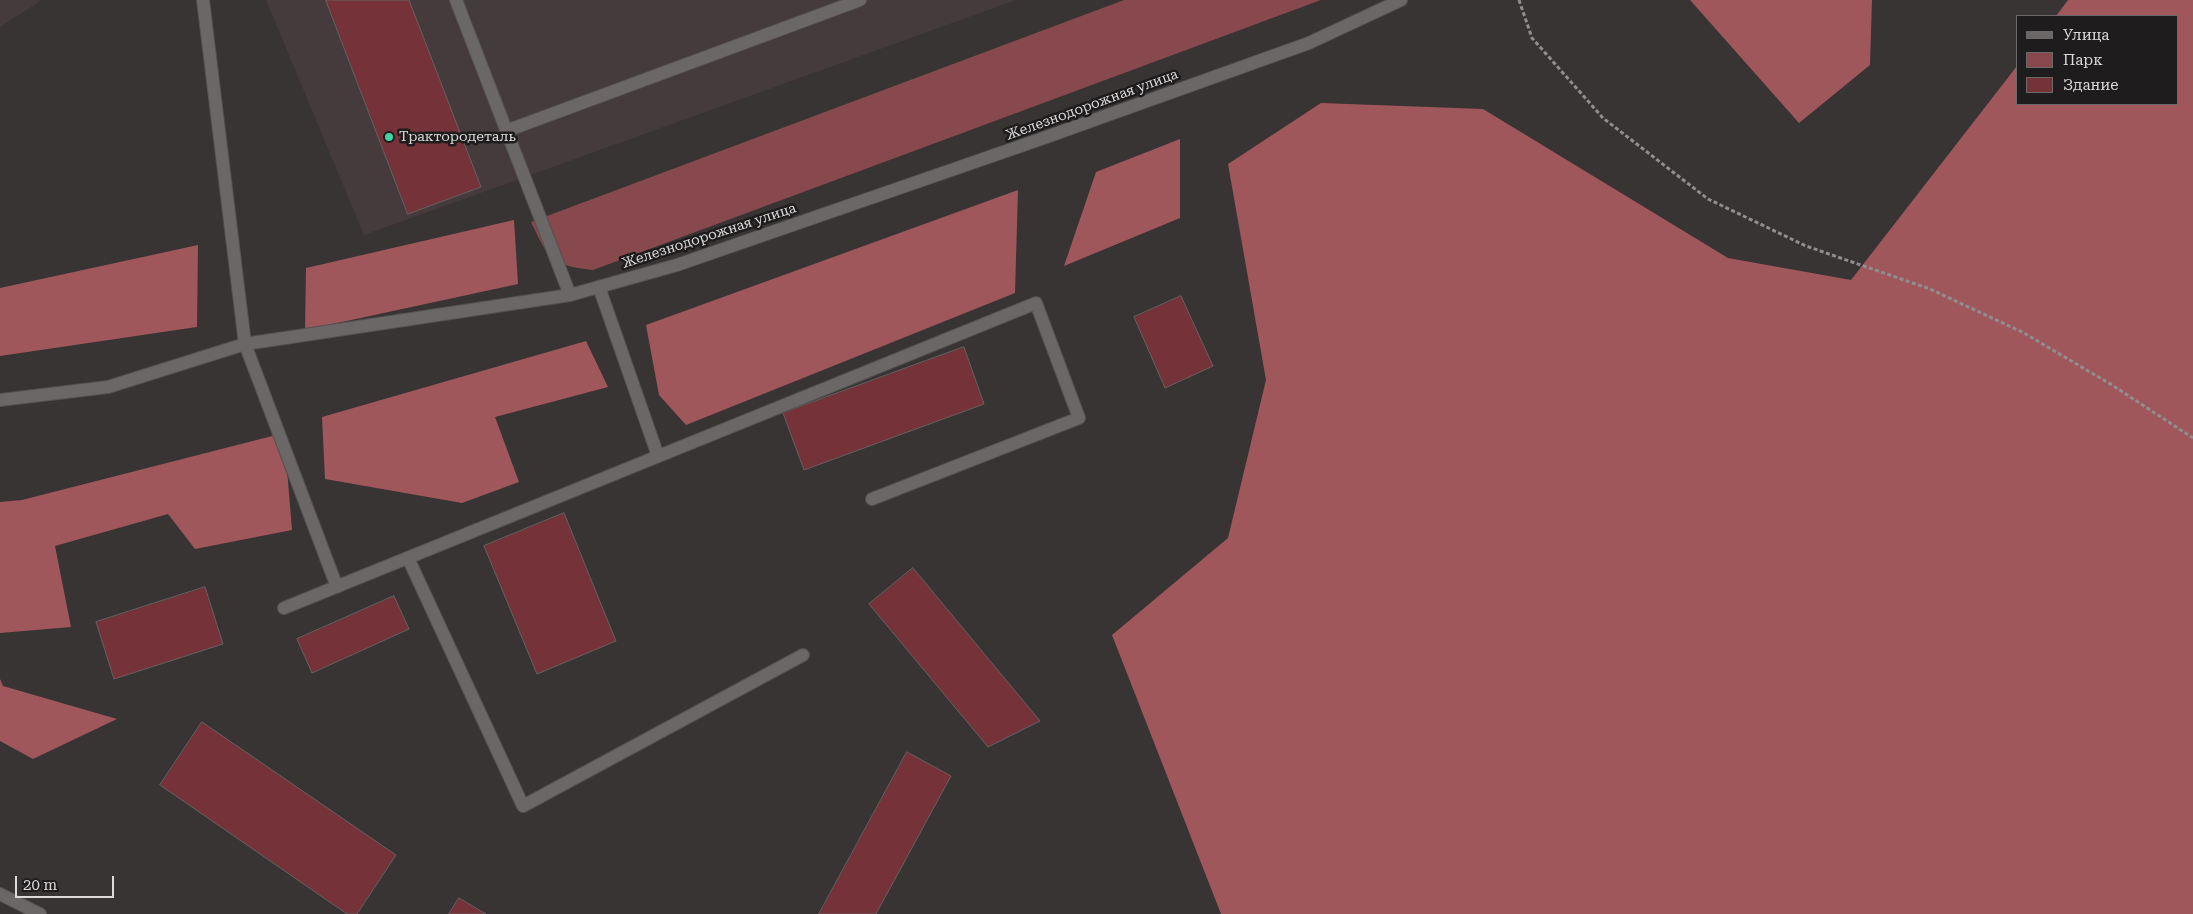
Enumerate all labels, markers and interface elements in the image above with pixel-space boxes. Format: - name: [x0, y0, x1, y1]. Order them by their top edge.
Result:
- legend: [2016, 15, 2178, 105]
- text: Улица: [2063, 26, 2109, 44]
- text: Парк: [2063, 51, 2103, 69]
- street label: Железнодорожная улица: [1004, 66, 1180, 144]
- text: Здание: [2063, 76, 2119, 94]
- place label: Трактородеталь: [399, 129, 516, 145]
- marker: Трактородеталь: [383, 131, 395, 143]
- street label: Железнодорожная улица: [620, 200, 798, 272]
- scale bar: [18, 866, 116, 898]
- text: 20 m: [23, 876, 57, 894]

